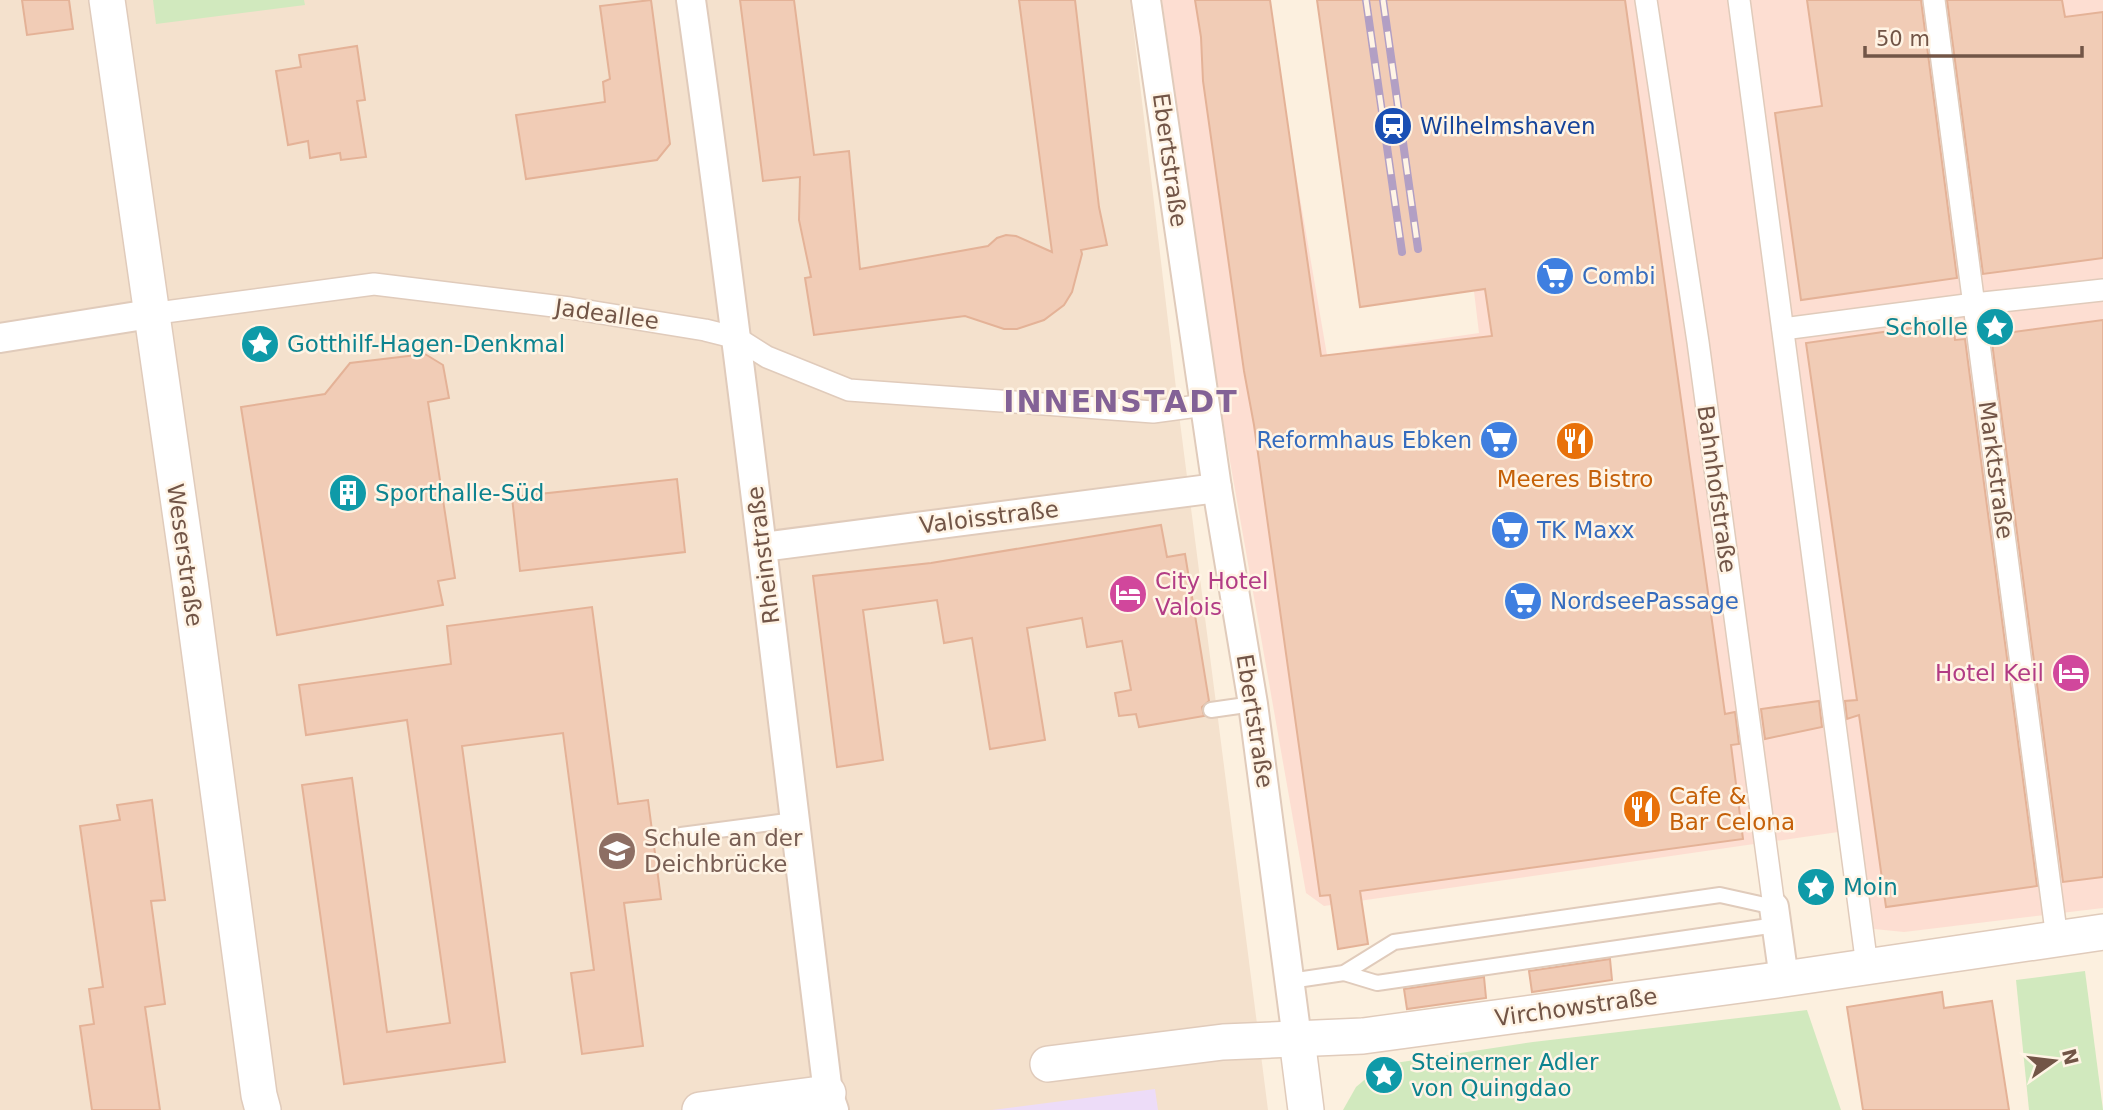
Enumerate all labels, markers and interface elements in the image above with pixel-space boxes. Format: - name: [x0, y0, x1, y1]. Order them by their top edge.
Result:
- scale bar: [1865, 14, 2082, 58]
- text: 50 m: [1876, 27, 1930, 51]
- street label: Ebertstraße: [1148, 91, 1192, 229]
- station icon: Wilhelmshaven: [1372, 105, 1414, 147]
- place label: Wilhelmshaven: [1420, 113, 1596, 139]
- supermarket icon: Combi: [1534, 255, 1576, 297]
- place label: Combi: [1582, 263, 1656, 289]
- street label: Jadeallee: [551, 294, 661, 334]
- place icon: Scholle: [1974, 306, 2016, 348]
- place label: Scholle: [1885, 314, 1968, 340]
- place icon: Gotthilf-Hagen-Denkmal: [239, 323, 281, 365]
- place label: Gotthilf-Hagen-Denkmal: [287, 331, 565, 357]
- district label: INNENSTADT: [1003, 384, 1239, 419]
- street label: Marktstraße: [1973, 399, 2019, 541]
- street label: Bahnhofstraße: [1692, 404, 1742, 574]
- supermarket icon: Reformhaus Ebken: [1478, 419, 1520, 461]
- restaurant icon: Meeres Bistro: [1554, 420, 1596, 462]
- place label: Reformhaus Ebken: [1256, 427, 1472, 453]
- place label: Meeres Bistro: [1497, 466, 1653, 492]
- building icon: Sporthalle-Süd: [327, 472, 369, 514]
- place label: Sporthalle-Süd: [375, 480, 544, 506]
- street label: Weserstraße: [162, 482, 208, 628]
- street label: Rheinstraße: [742, 484, 784, 626]
- street label: Valoisstraße: [918, 496, 1060, 538]
- supermarket icon: TK Maxx: [1489, 509, 1531, 551]
- place label: TK Maxx: [1536, 517, 1635, 543]
- place label: City Hotel Valois: [1155, 568, 1268, 620]
- hotel icon: City Hotel Valois: [1107, 573, 1149, 615]
- supermarket icon: NordseePassage: [1502, 580, 1544, 622]
- place label: NordseePassage: [1550, 588, 1739, 614]
- street label: Ebertstraße: [1232, 652, 1278, 790]
- hotel icon: Hotel Keil: [2050, 652, 2092, 694]
- place label: Hotel Keil: [1935, 660, 2044, 686]
- place label: Cafe & Bar Celona: [1669, 783, 1795, 835]
- restaurant icon: Cafe & Bar Celona: [1621, 788, 1663, 830]
- place label: Schule an der Deichbrücke: [644, 825, 803, 877]
- school or university icon: Schule an der Deichbrücke: [596, 830, 638, 872]
- place icon: Moin: [1795, 866, 1837, 908]
- place label: Moin: [1843, 874, 1898, 900]
- street label: Virchowstraße: [1493, 983, 1659, 1031]
- north arrow: [2019, 1026, 2089, 1096]
- text: N: [2058, 1047, 2083, 1067]
- place label: Steinerner Adler von Quingdao: [1411, 1049, 1599, 1101]
- place icon: Steinerner Adler von Quingdao: [1363, 1054, 1405, 1096]

